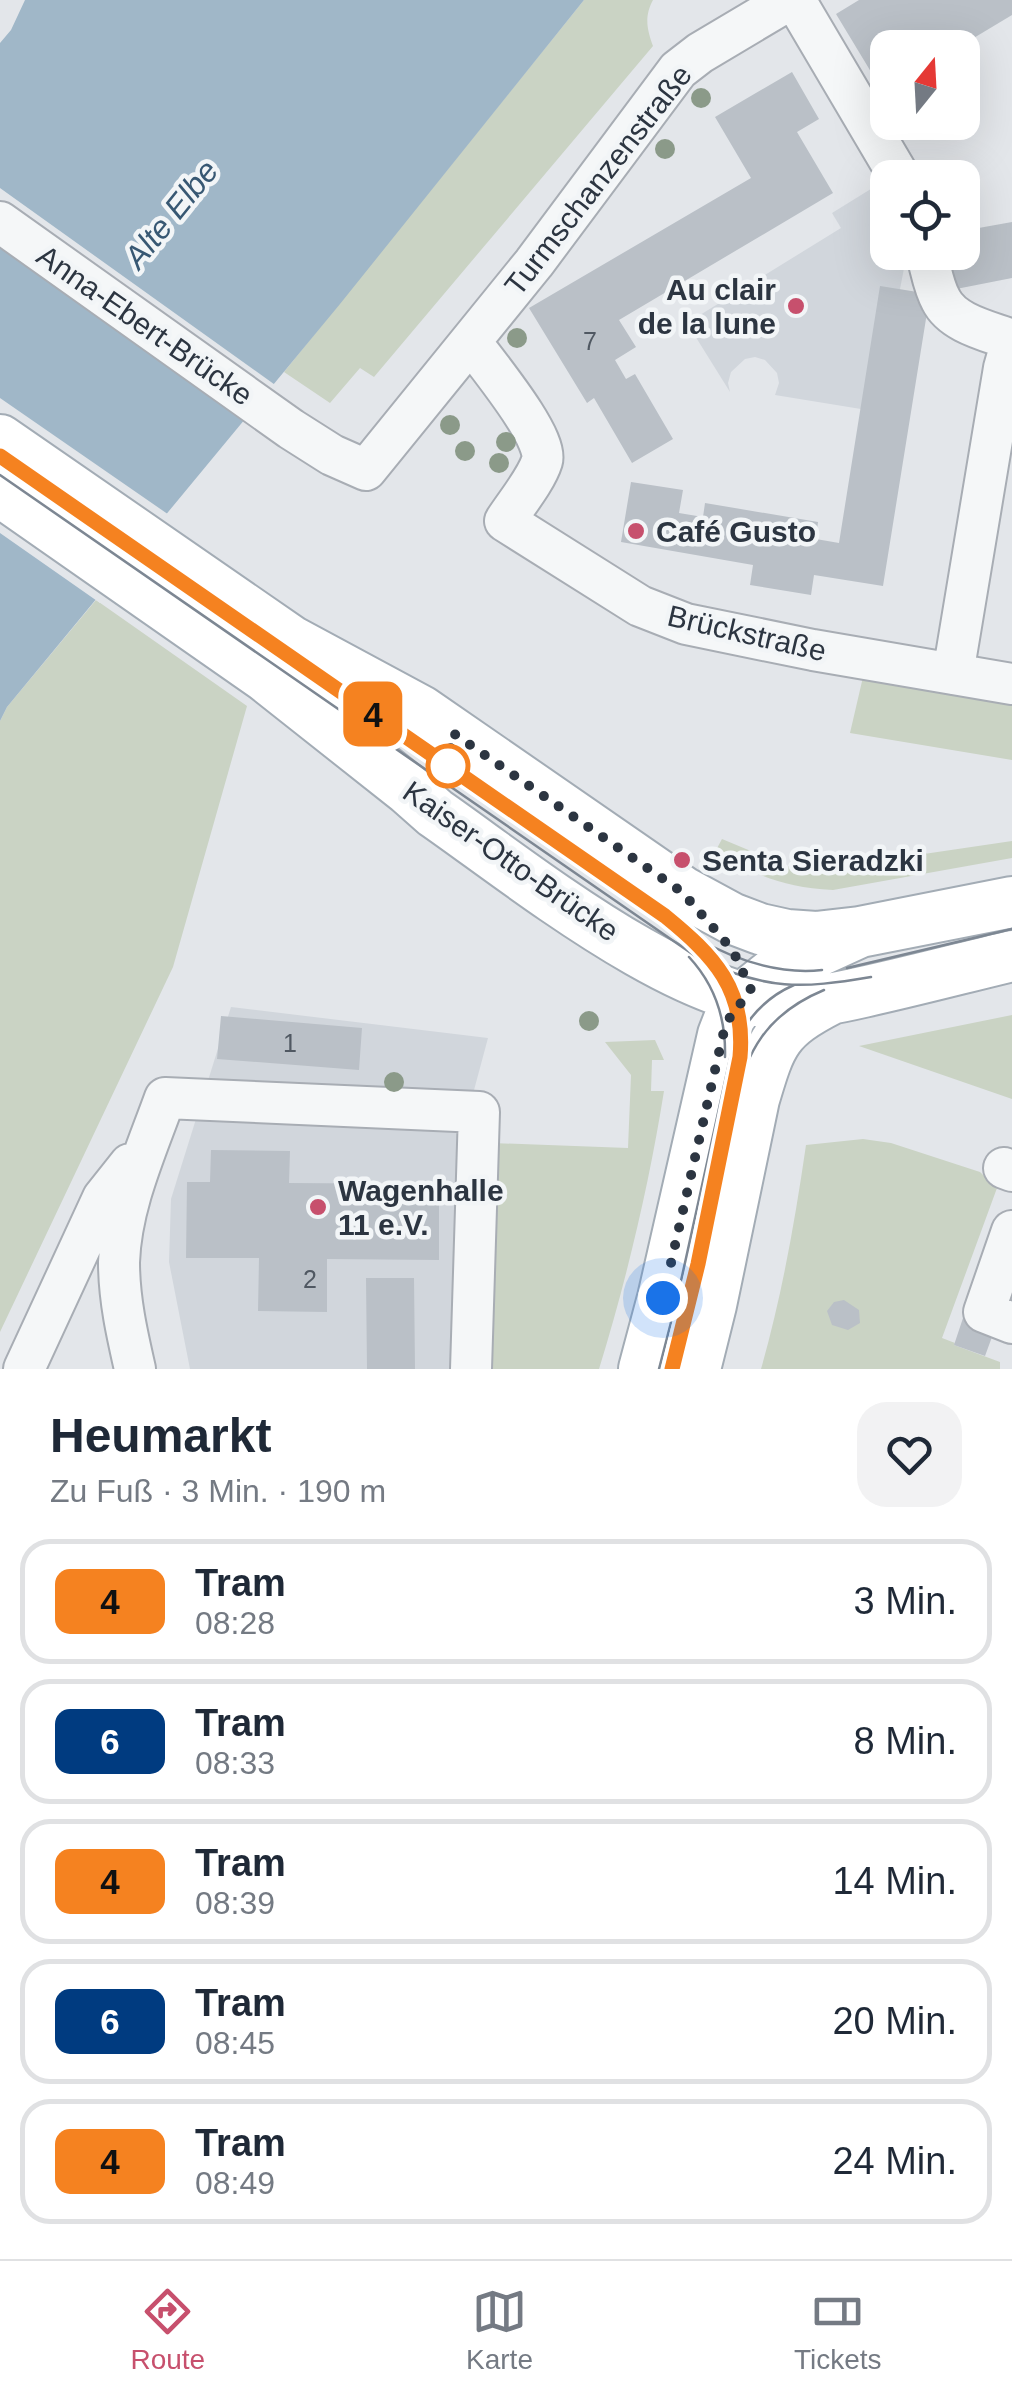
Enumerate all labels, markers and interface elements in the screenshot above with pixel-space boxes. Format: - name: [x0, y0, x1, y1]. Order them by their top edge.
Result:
- north arrow: [870, 30, 980, 140]
- map controls: [870, 30, 980, 270]
- street label: Turmschanzenstraße: [498, 59, 698, 301]
- water label: Alte Elbe: [115, 153, 225, 277]
- button: locate: [870, 160, 980, 270]
- street label: Anna-Ebert-Brücke: [31, 238, 259, 412]
- place label: Au clair de la lune: [638, 273, 776, 340]
- marker: Au clair de la lune: [785, 295, 807, 317]
- house number: 7: [583, 327, 597, 355]
- place label: Café Gusto: [656, 515, 816, 548]
- marker: Café Gusto: [625, 520, 647, 542]
- street label: Brückstraße: [665, 599, 829, 667]
- line badge: 4: [340, 682, 406, 746]
- text: 4: [363, 695, 383, 734]
- unlabelled marker: [427, 745, 469, 787]
- street label: Kaiser-Otto-Brücke: [397, 774, 625, 948]
- place label: Senta Sieradzki: [702, 844, 924, 877]
- marker: Senta Sieradzki: [671, 849, 693, 871]
- house number: 1: [283, 1029, 297, 1057]
- place label: Wagenhalle 11 e.V.: [338, 1174, 504, 1241]
- marker: Wagenhalle 11 e.V.: [307, 1196, 329, 1218]
- house number: 2: [303, 1265, 317, 1293]
- your location: [638, 1273, 688, 1323]
- button: heart: [857, 1402, 962, 1507]
- text: Heumarkt: [50, 1409, 271, 1462]
- text: Zu Fuß · 3 Min. · 190 m: [50, 1473, 386, 1509]
- text: Tram: [195, 1562, 286, 1604]
- text: 3 Min.: [854, 1580, 957, 1622]
- text: 4: [100, 1582, 120, 1621]
- text: 08:28: [195, 1605, 275, 1641]
- text: Tram: [195, 1702, 286, 1744]
- text: 8 Min.: [854, 1720, 957, 1762]
- text: 6: [100, 1722, 120, 1761]
- text: 08:33: [195, 1745, 275, 1781]
- text: Tram: [195, 1842, 286, 1884]
- text: 14 Min.: [832, 1860, 957, 1902]
- text: 4: [100, 1862, 120, 1901]
- text: 08:39: [195, 1885, 275, 1921]
- text: Tram: [195, 1982, 286, 2024]
- text: 20 Min.: [832, 2000, 957, 2042]
- text: 6: [100, 2002, 120, 2041]
- text: 08:45: [195, 2025, 275, 2061]
- text: Tram: [195, 2122, 286, 2164]
- text: 24 Min.: [832, 2140, 957, 2182]
- text: 4: [100, 2142, 120, 2181]
- text: 08:49: [195, 2165, 275, 2201]
- tab: Route: [130, 2284, 205, 2376]
- tab: Karte: [466, 2284, 533, 2376]
- tab: Tickets: [794, 2284, 882, 2376]

